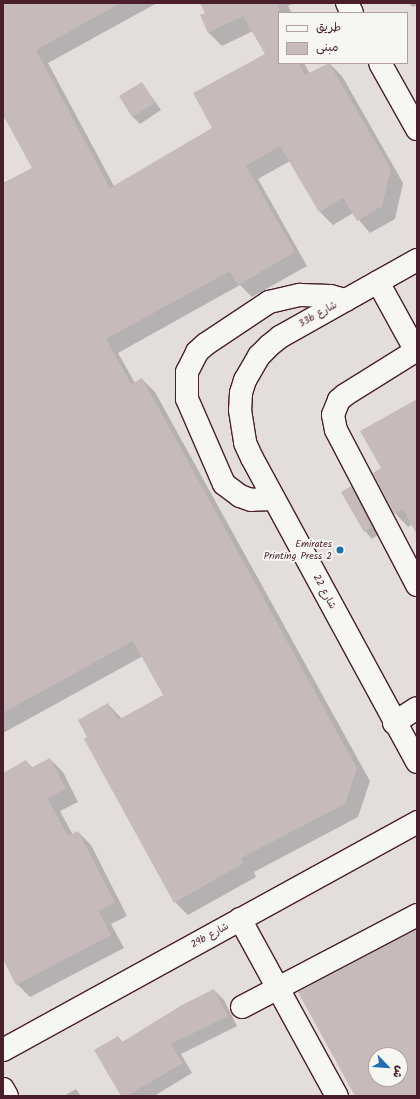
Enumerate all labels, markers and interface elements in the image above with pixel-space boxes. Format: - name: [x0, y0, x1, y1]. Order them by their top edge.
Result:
- legend: [278, 12, 408, 64]
- text: طريق: [316, 18, 341, 37]
- text: مبنى: [316, 38, 339, 57]
- street label: 33b شارع: [297, 299, 339, 331]
- place label: Emirates Printing Press 2: [264, 538, 332, 562]
- marker: Emirates Printing Press 2: [335, 545, 345, 555]
- street label: شارع 22: [310, 573, 338, 611]
- street label: 29b شارع: [189, 921, 231, 951]
- north arrow: [368, 1047, 408, 1087]
- text: ش: [387, 1062, 409, 1081]

